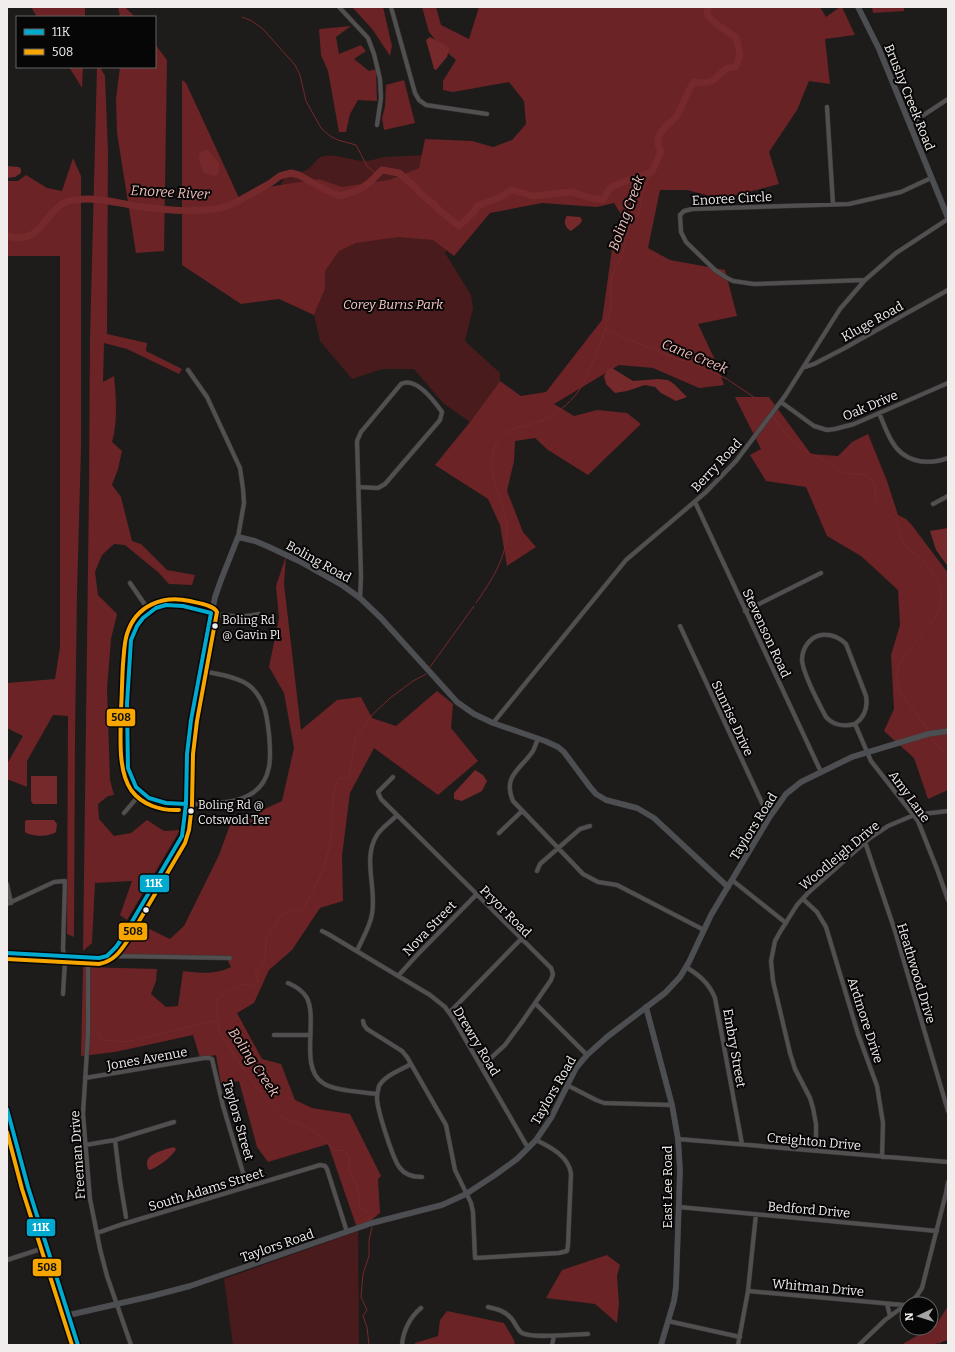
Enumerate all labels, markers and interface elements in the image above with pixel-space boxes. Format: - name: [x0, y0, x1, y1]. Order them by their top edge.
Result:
- legend: [16, 16, 156, 68]
- text: 11K: [52, 25, 71, 39]
- street label: Brushy Creek Road: [881, 42, 938, 153]
- text: 508: [52, 45, 73, 59]
- water label: Boling Creek: [605, 173, 648, 253]
- water label: Enoree River: [130, 182, 211, 203]
- street label: Enoree Circle: [691, 189, 773, 208]
- park label: Corey Burns Park: [343, 297, 444, 312]
- street label: Kluge Road: [839, 298, 906, 345]
- water label: Cane Creek: [659, 335, 731, 378]
- street label: Oak Drive: [840, 387, 900, 424]
- street label: Berry Road: [688, 436, 745, 495]
- street label: Boling Road: [284, 537, 354, 586]
- street label: Stevenson Road: [739, 587, 794, 680]
- place label: Boling Rd @ Gavin Pl: [222, 613, 281, 642]
- marker: Boling Rd @ Gavin Pl: [210, 621, 220, 631]
- street label: Sunrise Drive: [709, 678, 757, 758]
- line badge: 508: [106, 708, 136, 727]
- text: 508: [111, 711, 131, 724]
- street label: Amy Lane: [886, 768, 933, 825]
- street label: Taylors Road: [727, 790, 780, 863]
- place label: Boling Rd @ Cotswold Ter: [198, 798, 270, 827]
- marker: Boling Rd @ Cotswold Ter: [186, 806, 196, 816]
- street label: Woodleigh Drive: [796, 818, 882, 893]
- line badge: 11K: [139, 874, 170, 893]
- text: 11K: [145, 877, 163, 890]
- street label: Pryor Road: [477, 883, 535, 940]
- street label: Nova Street: [400, 898, 459, 959]
- unlabelled marker: [141, 905, 151, 915]
- street label: Heathwood Drive: [894, 921, 939, 1025]
- line badge: 508: [118, 922, 148, 941]
- text: 508: [123, 925, 143, 938]
- street label: Ardmore Drive: [845, 975, 886, 1065]
- street label: Drewry Road: [450, 1004, 503, 1079]
- street label: Embry Street: [720, 1007, 749, 1089]
- water label: Boling Creek: [224, 1025, 283, 1100]
- street label: Jones Avenue: [105, 1044, 189, 1073]
- street label: Taylors Road: [528, 1053, 579, 1127]
- street label: Taylors Street: [220, 1078, 257, 1162]
- street label: Freeman Drive: [67, 1110, 88, 1200]
- street label: Creighton Drive: [766, 1130, 862, 1153]
- street label: East Lee Road: [660, 1145, 675, 1228]
- street label: South Adams Street: [147, 1165, 266, 1214]
- street label: Bedford Drive: [767, 1198, 851, 1221]
- line badge: 11K: [26, 1218, 56, 1237]
- text: 11K: [32, 1221, 50, 1234]
- street label: Taylors Road: [239, 1226, 316, 1265]
- line badge: 508: [32, 1258, 62, 1277]
- text: 508: [37, 1261, 57, 1274]
- street label: Whitman Drive: [771, 1276, 865, 1299]
- north arrow: [899, 1296, 939, 1336]
- text: N: [903, 1311, 916, 1321]

